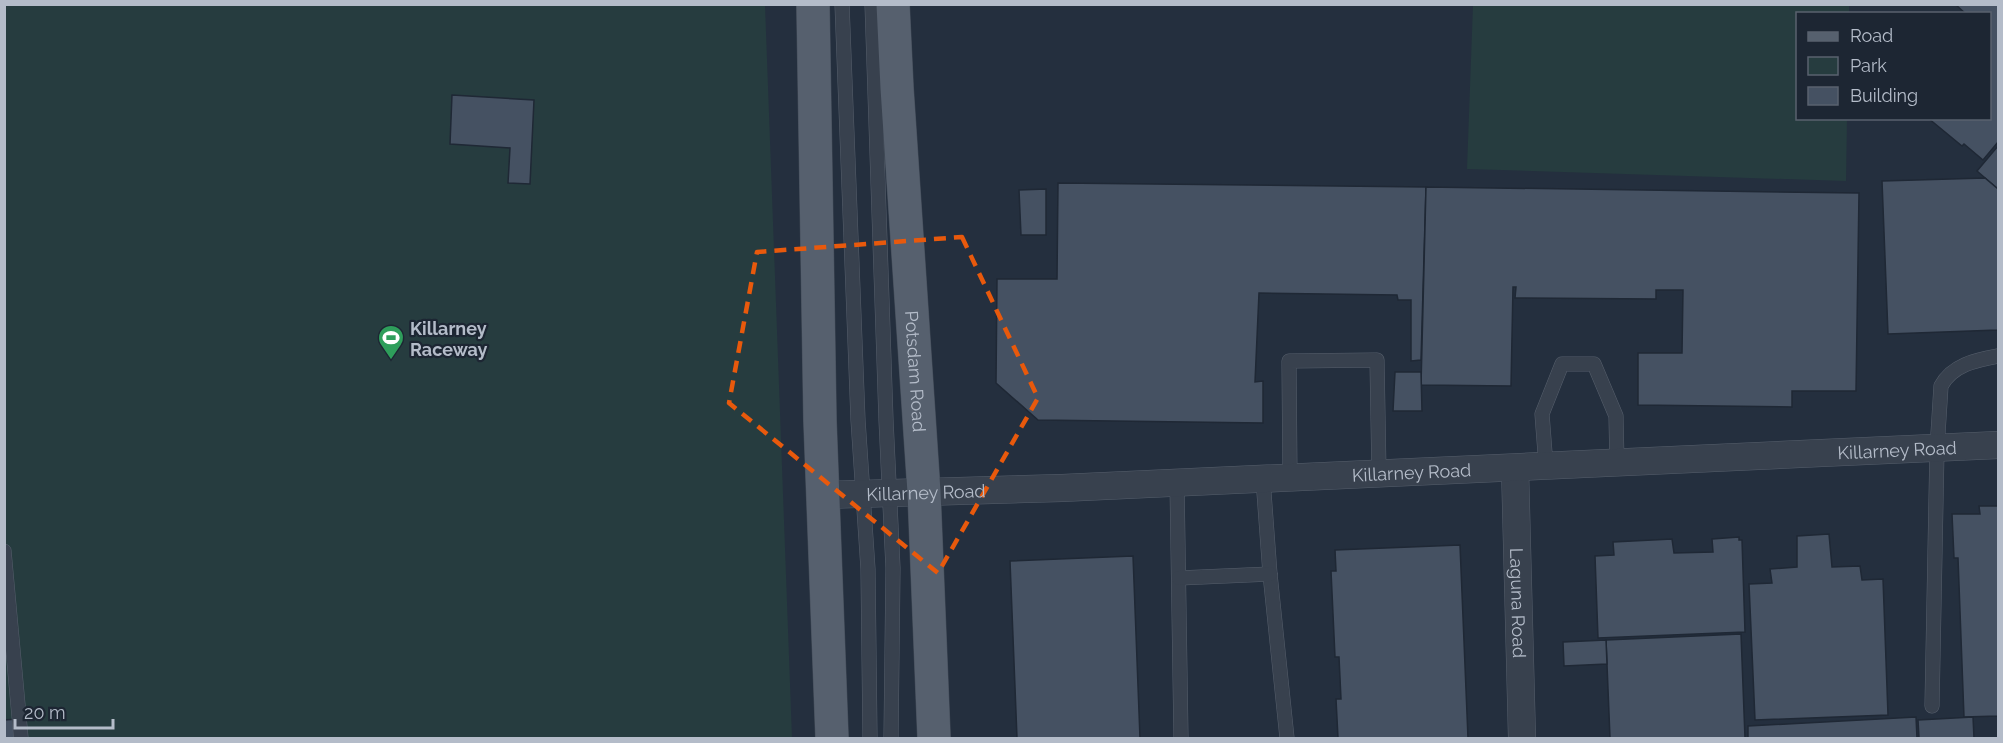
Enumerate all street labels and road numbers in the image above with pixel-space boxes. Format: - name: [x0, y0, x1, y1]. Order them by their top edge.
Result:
- street label: Potsdam Road: [901, 310, 930, 433]
- street label: Killarney Road: [1837, 436, 1957, 463]
- street label: Killarney Road: [1351, 459, 1472, 485]
- street label: Killarney Road: [866, 480, 986, 504]
- street label: Laguna Road: [1507, 548, 1530, 658]

